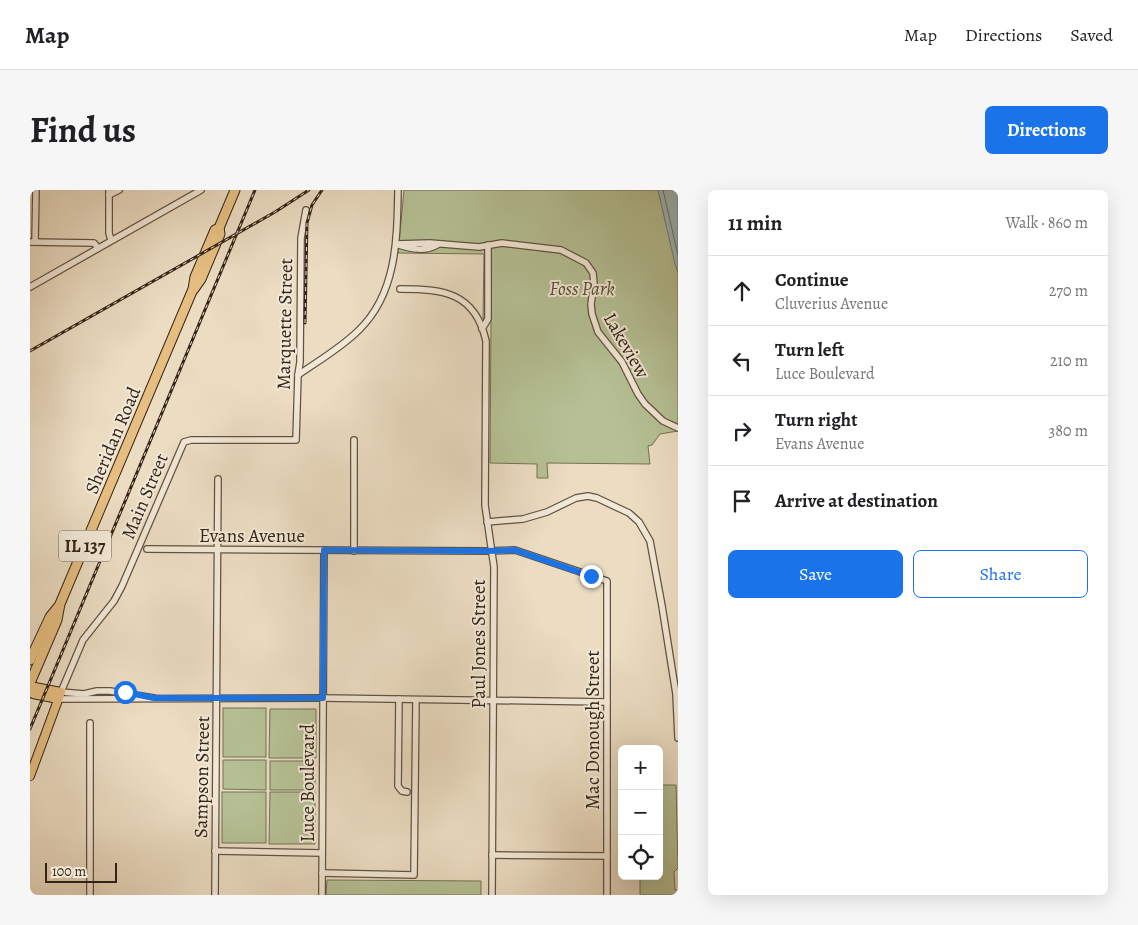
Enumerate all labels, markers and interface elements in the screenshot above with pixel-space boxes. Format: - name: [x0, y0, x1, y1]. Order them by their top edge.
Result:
- text: Map: [25, 19, 69, 51]
- text: Map: [904, 23, 937, 47]
- text: Directions: [965, 23, 1042, 47]
- text: Saved: [1070, 23, 1113, 47]
- text: Find us: [30, 106, 136, 154]
- button: Directions: [985, 106, 1108, 154]
- text: 11 min: [728, 209, 782, 237]
- text: Walk · 860 m: [1005, 212, 1088, 234]
- street label: Marquette Street: [271, 258, 299, 390]
- text: Continue: [775, 267, 849, 293]
- park label: Foss Park: [549, 276, 615, 302]
- icon: ahead: [728, 277, 756, 305]
- text: 270 m: [1049, 280, 1088, 302]
- text: Cluverius Avenue: [775, 293, 888, 315]
- street label: Lakeview: [597, 308, 656, 384]
- text: Turn left: [775, 337, 844, 363]
- icon: left: [728, 347, 756, 375]
- text: 210 m: [1050, 350, 1088, 372]
- text: Luce Boulevard: [775, 363, 875, 385]
- street label: Sheridan Road: [79, 382, 147, 498]
- text: Turn right: [775, 407, 857, 433]
- icon: right: [728, 417, 756, 445]
- text: 380 m: [1049, 420, 1088, 442]
- text: Evans Avenue: [775, 433, 864, 455]
- street label: Main Street: [115, 449, 175, 543]
- icon: arrive: [728, 487, 756, 515]
- text: Arrive at destination: [775, 488, 938, 514]
- street label: Evans Avenue: [199, 523, 305, 549]
- road number: IL 137: [59, 531, 111, 562]
- button: Save: [728, 550, 903, 598]
- button: Share: [913, 550, 1088, 598]
- route end: [580, 565, 603, 588]
- street label: Paul Jones Street: [466, 579, 492, 709]
- street label: Mac Donough Street: [580, 650, 606, 810]
- route start: [114, 681, 137, 704]
- street label: Sampson Street: [188, 716, 216, 838]
- street label: Luce Boulevard: [295, 723, 321, 842]
- map controls: [618, 745, 663, 880]
- button: +: [618, 745, 663, 790]
- button: −: [618, 790, 663, 835]
- button: locate: [618, 835, 663, 880]
- scale bar: [45, 860, 118, 883]
- text: 100 m: [52, 862, 86, 881]

